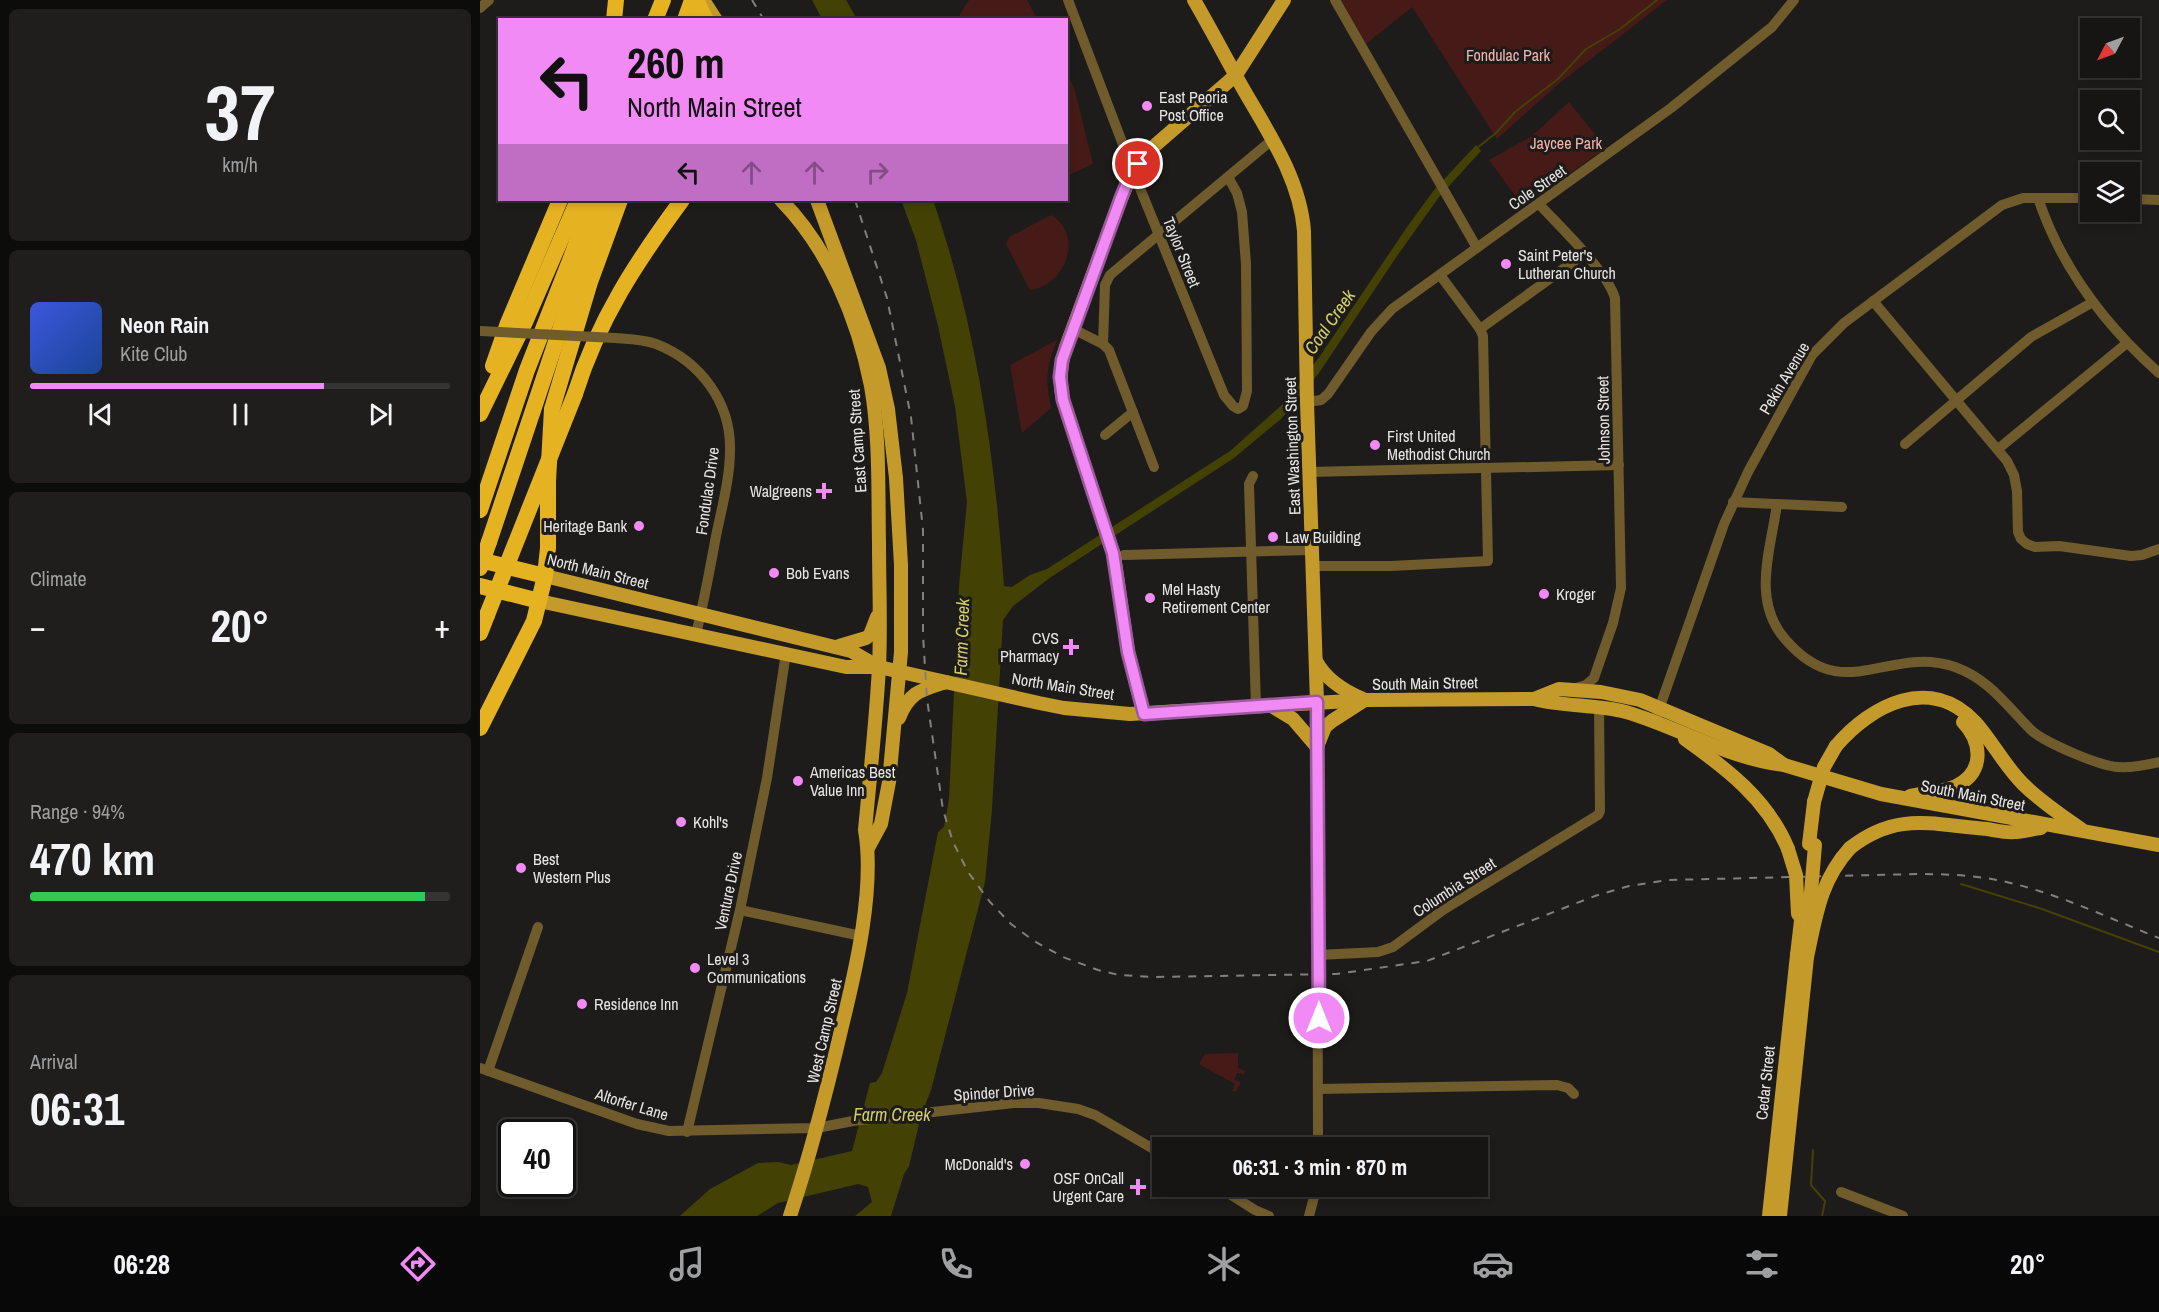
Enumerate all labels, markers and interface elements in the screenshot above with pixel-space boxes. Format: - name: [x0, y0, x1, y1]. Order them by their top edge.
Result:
- north arrow: [2080, 18, 2140, 78]
- map controls: [2080, 18, 2140, 222]
- text: 260 m: [627, 35, 725, 91]
- icon: left: [528, 42, 606, 120]
- park label: Fondulac Park: [1466, 44, 1550, 66]
- text: 37: [204, 59, 276, 164]
- place label: East Peoria Post Office: [1159, 86, 1228, 126]
- text: North Main Street: [627, 89, 802, 125]
- button: search: [2080, 90, 2140, 150]
- marker: East Peoria Post Office: [1140, 99, 1154, 113]
- park label: Jaycee Park: [1530, 132, 1603, 154]
- pin: [1112, 138, 1163, 189]
- icon: arrive: [1121, 147, 1154, 180]
- text: km/h: [222, 151, 258, 178]
- icon: left: [672, 156, 705, 189]
- icon: ahead: [735, 156, 768, 189]
- icon: ahead: [798, 156, 831, 189]
- icon: right: [861, 156, 894, 189]
- street label: Cole Street: [1504, 159, 1570, 215]
- button: layers: [2080, 162, 2140, 222]
- street label: Taylor Street: [1158, 214, 1206, 291]
- place label: Saint Peter's Lutheran Church: [1518, 244, 1616, 284]
- marker: Saint Peter's Lutheran Church: [1499, 257, 1513, 271]
- water label: Coal Creek: [1298, 284, 1361, 359]
- text: Neon Rain: [120, 310, 209, 340]
- street label: Pekin Avenue: [1754, 338, 1814, 418]
- text: Kite Club: [120, 340, 187, 367]
- street label: Johnson Street: [1591, 375, 1615, 464]
- street label: East Washington Street: [1279, 376, 1305, 515]
- street label: East Camp Street: [842, 388, 872, 493]
- icon: previous: [84, 398, 117, 431]
- icon: pause: [224, 398, 257, 431]
- icon: next: [364, 398, 397, 431]
- place label: First United Methodist Church: [1387, 425, 1491, 465]
- marker: First United Methodist Church: [1368, 438, 1382, 452]
- street label: Fondulac Drive: [690, 446, 724, 536]
- place label: Walgreens: [750, 480, 812, 502]
- marker: Walgreens: [817, 484, 831, 498]
- place label: Heritage Bank: [543, 515, 627, 537]
- marker: Heritage Bank: [632, 519, 646, 533]
- place label: Law Building: [1285, 526, 1362, 548]
- marker: Law Building: [1266, 530, 1280, 544]
- street label: North Main Street: [545, 548, 651, 594]
- place label: Bob Evans: [786, 562, 849, 584]
- text: Climate: [30, 565, 87, 592]
- marker: Bob Evans: [767, 566, 781, 580]
- place label: Mel Hasty Retirement Center: [1162, 578, 1271, 618]
- place label: Kroger: [1556, 583, 1596, 605]
- marker: Kroger: [1537, 587, 1551, 601]
- marker: Mel Hasty Retirement Center: [1143, 591, 1157, 605]
- text: 20°: [210, 595, 270, 656]
- water label: Farm Creek: [948, 597, 975, 676]
- text: −: [30, 604, 46, 648]
- text: +: [434, 604, 450, 648]
- place label: CVS Pharmacy: [1000, 627, 1059, 667]
- marker: CVS Pharmacy: [1064, 640, 1078, 654]
- street label: North Main Street: [1010, 667, 1116, 705]
- street label: South Main Street: [1372, 671, 1478, 695]
- place label: Americas Best Value Inn: [809, 761, 896, 801]
- marker: Americas Best Value Inn: [791, 774, 805, 788]
- street label: South Main Street: [1919, 774, 2027, 816]
- text: Range · 94%: [30, 798, 125, 825]
- place label: Kohl's: [693, 811, 728, 833]
- marker: Kohl's: [674, 815, 688, 829]
- text: 470 km: [30, 828, 155, 889]
- place label: Best Western Plus: [533, 848, 611, 888]
- street label: Venture Drive: [709, 849, 747, 933]
- street label: Columbia Street: [1408, 852, 1500, 922]
- marker: Best Western Plus: [514, 861, 528, 875]
- place label: Level 3 Communications: [707, 948, 806, 988]
- marker: Level 3 Communications: [688, 961, 702, 975]
- street label: West Camp Street: [801, 976, 847, 1086]
- position arrow: [1287, 986, 1351, 1050]
- place label: Residence Inn: [594, 993, 679, 1015]
- marker: Residence Inn: [575, 997, 589, 1011]
- street label: Cedar Street: [1750, 1045, 1780, 1121]
- text: Arrival: [30, 1048, 77, 1075]
- text: 06:31: [30, 1078, 124, 1139]
- street label: Spinder Drive: [953, 1078, 1035, 1106]
- street label: Altorfer Lane: [592, 1082, 671, 1126]
- water label: Farm Creek: [853, 1102, 931, 1127]
- speed limit sign: 40: [498, 1119, 576, 1197]
- text: 06:31 · 3 min · 870 m: [1233, 1152, 1407, 1182]
- place label: McDonald's: [945, 1153, 1013, 1175]
- marker: McDonald's: [1018, 1157, 1032, 1171]
- place label: OSF OnCall Urgent Care: [1053, 1167, 1124, 1207]
- marker: OSF OnCall Urgent Care: [1129, 1178, 1147, 1196]
- icon: directions: [397, 1243, 439, 1285]
- icon: music: [666, 1243, 708, 1285]
- icon: phone: [935, 1243, 977, 1285]
- icon: climate: [1203, 1243, 1245, 1285]
- icon: car: [1472, 1243, 1514, 1285]
- icon: filters: [1741, 1243, 1783, 1285]
- text: 06:28: [113, 1246, 170, 1282]
- text: 20°: [2010, 1246, 2046, 1282]

